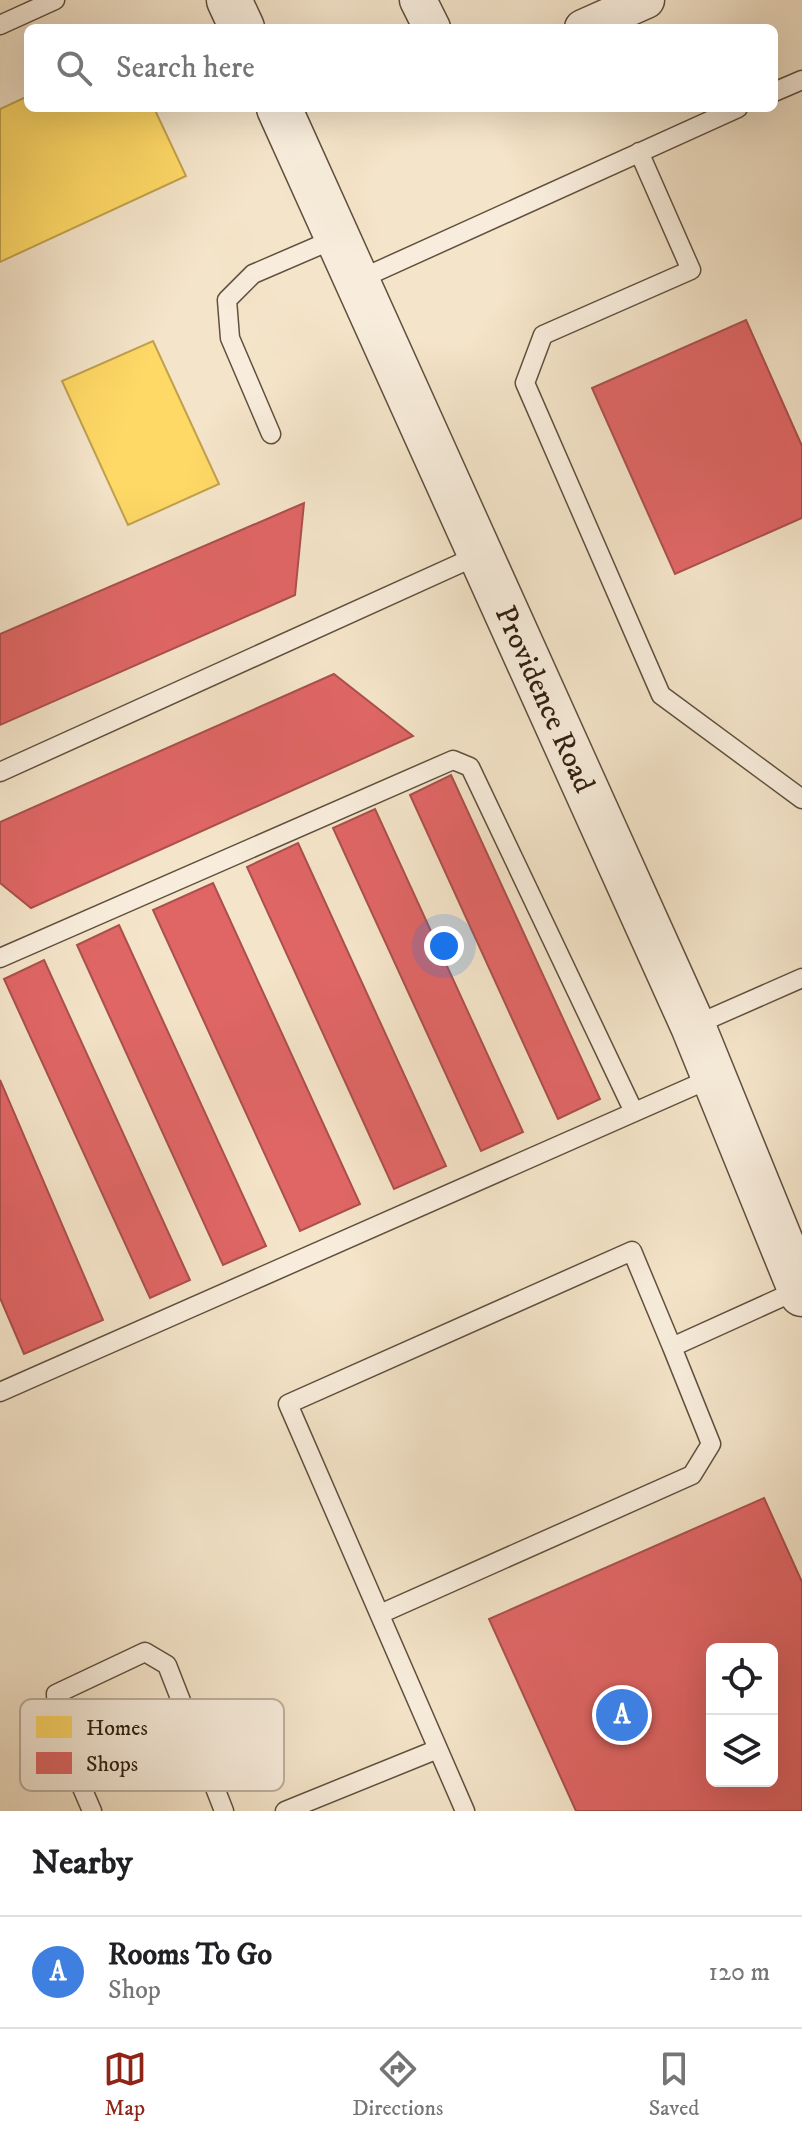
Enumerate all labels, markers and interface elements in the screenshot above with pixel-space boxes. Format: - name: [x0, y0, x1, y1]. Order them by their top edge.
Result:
- search box: [24, 24, 778, 112]
- icon: search: [52, 46, 96, 90]
- text: Search here: [116, 50, 255, 87]
- street label: Providence Road: [486, 600, 602, 799]
- your location: [424, 926, 464, 966]
- map controls: [706, 1643, 778, 1787]
- button: locate: [706, 1643, 778, 1715]
- pin: A: [596, 1685, 648, 1745]
- legend: [20, 1699, 284, 1791]
- text: Homes: [86, 1715, 148, 1742]
- button: layers: [706, 1715, 778, 1787]
- text: Shops: [86, 1751, 138, 1778]
- text: Nearby: [32, 1842, 133, 1884]
- text: Rooms To Go: [108, 1937, 272, 1974]
- text: A: [50, 1956, 66, 1989]
- text: 120 m: [709, 1956, 770, 1989]
- text: Shop: [108, 1974, 161, 2007]
- tab: Map: [103, 2047, 147, 2122]
- tab: Directions: [352, 2047, 443, 2122]
- tab: Saved: [649, 2047, 699, 2122]

